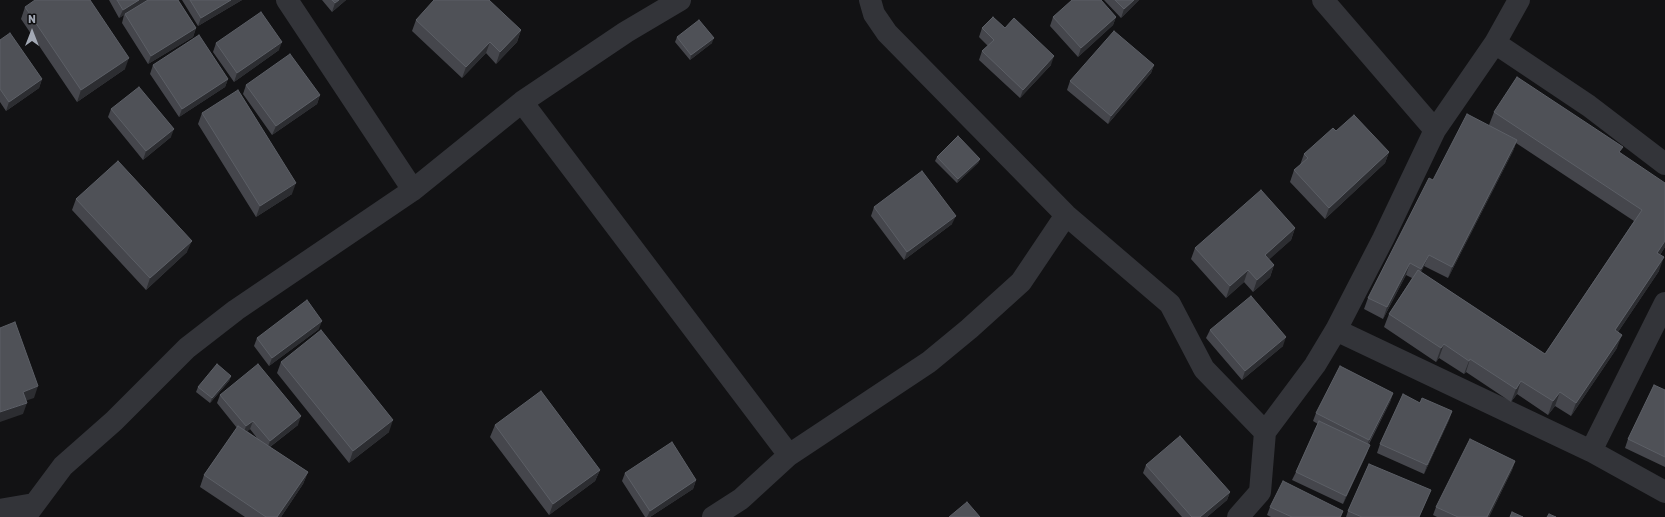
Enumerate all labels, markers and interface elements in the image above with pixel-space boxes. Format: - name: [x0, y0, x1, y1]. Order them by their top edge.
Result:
- north arrow: [12, 12, 52, 52]
- text: N: [28, 13, 36, 26]

